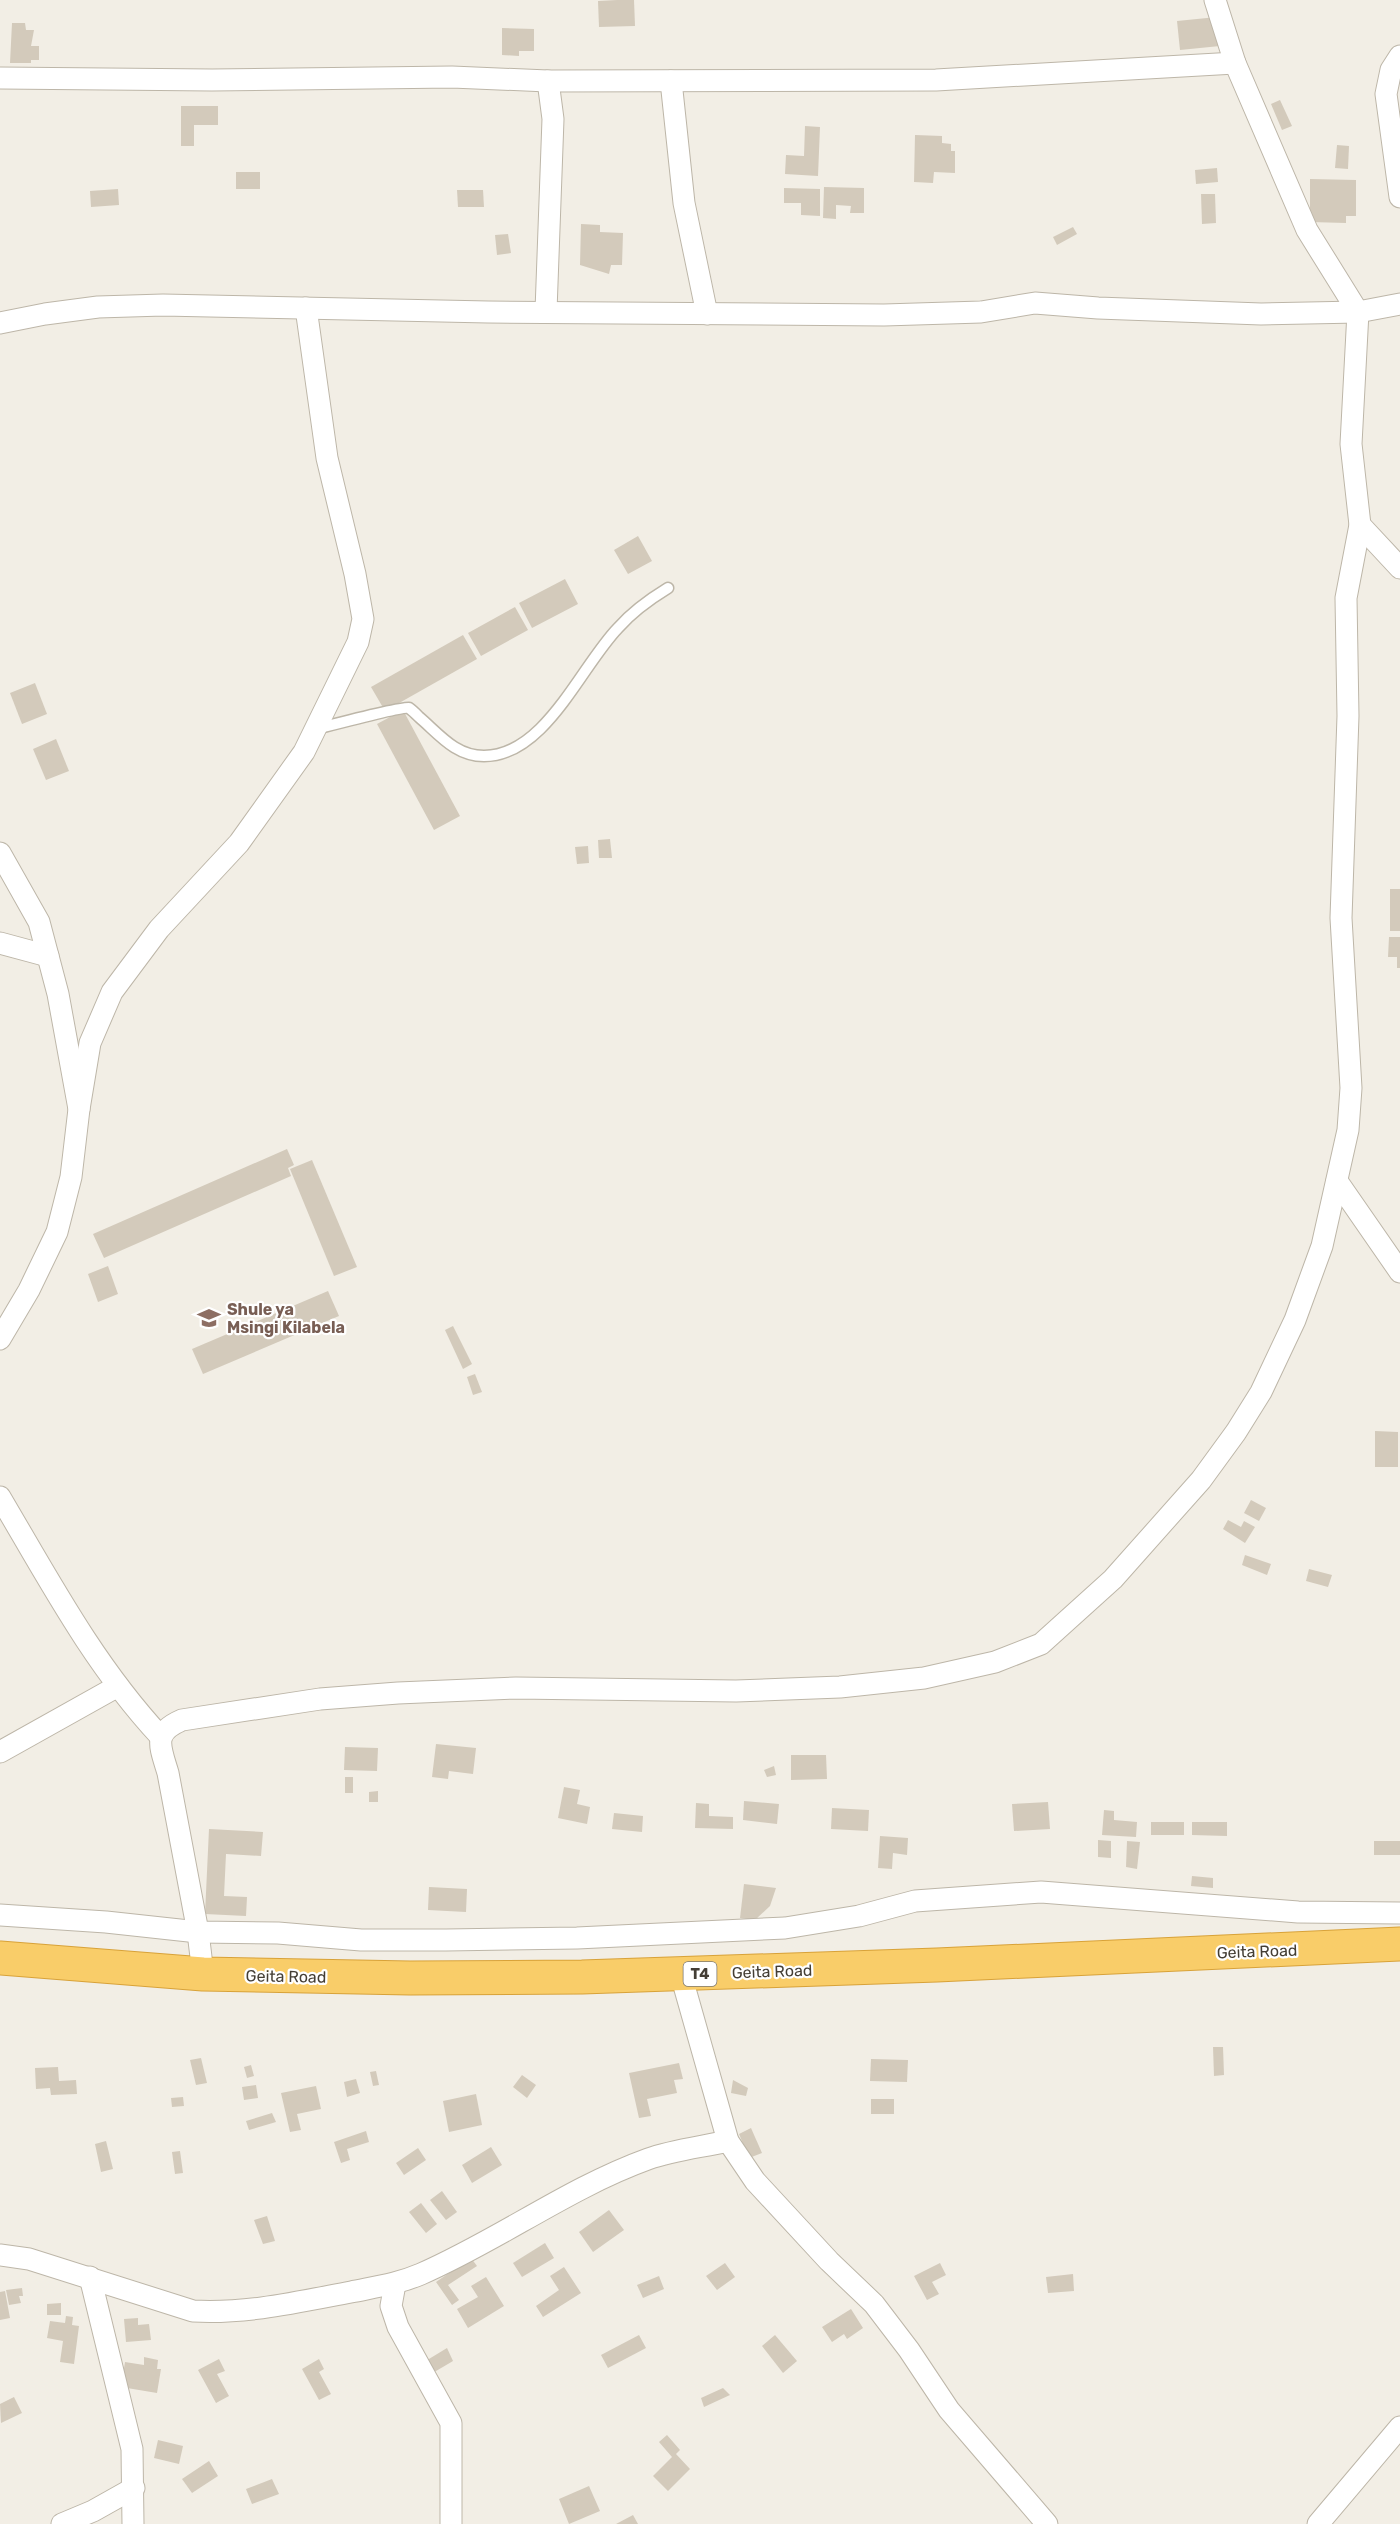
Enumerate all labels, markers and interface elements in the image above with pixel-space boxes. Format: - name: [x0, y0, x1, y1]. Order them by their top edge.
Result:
- place label: Shule ya Msingi Kilabela: [227, 1300, 345, 1337]
- school or university icon: Shule ya Msingi Kilabela: [196, 1305, 222, 1331]
- street label: Geita Road: [1216, 1941, 1298, 1962]
- street label: Geita Road: [731, 1961, 813, 1982]
- road number: T4: [684, 1962, 716, 1986]
- street label: Geita Road: [246, 1966, 326, 1987]

